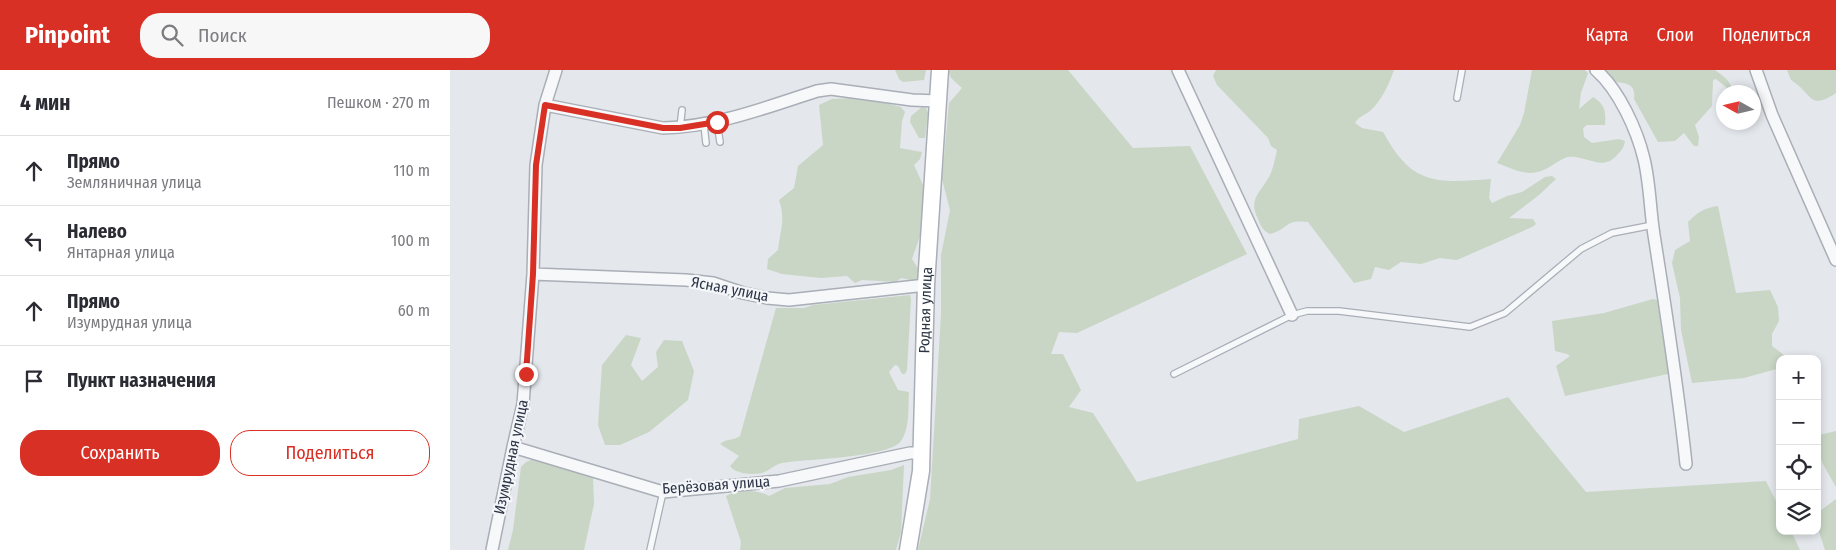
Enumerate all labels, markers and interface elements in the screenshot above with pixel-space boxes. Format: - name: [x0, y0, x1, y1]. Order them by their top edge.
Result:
- search box: [140, 13, 490, 58]
- text: Pinpoint: [25, 21, 110, 49]
- icon: search: [158, 21, 186, 49]
- text: Поиск: [198, 24, 247, 47]
- text: Карта: [1585, 24, 1628, 46]
- text: Слои: [1656, 24, 1694, 46]
- text: Поделиться: [1722, 24, 1811, 46]
- north arrow: [1716, 85, 1761, 130]
- text: 4 мин: [20, 90, 70, 116]
- text: Пешком · 270 m: [327, 93, 430, 112]
- route start: [706, 111, 729, 134]
- text: Прямо: [67, 150, 120, 173]
- icon: ahead: [20, 157, 48, 185]
- text: 110 m: [393, 161, 430, 180]
- text: Земляничная улица: [67, 173, 202, 192]
- text: Налево: [67, 220, 127, 243]
- icon: left: [20, 227, 48, 255]
- text: 100 m: [391, 231, 430, 250]
- text: Янтарная улица: [67, 243, 175, 262]
- street label: Родная улица: [915, 266, 936, 354]
- street label: Ясная улица: [690, 273, 770, 305]
- text: Прямо: [67, 290, 120, 313]
- icon: ahead: [20, 297, 48, 325]
- text: 60 m: [398, 301, 430, 320]
- text: Изумрудная улица: [67, 313, 192, 332]
- map controls: [1776, 355, 1821, 535]
- button: +: [1776, 355, 1821, 400]
- route end: [515, 363, 538, 386]
- icon: arrive: [20, 367, 48, 395]
- text: Пункт назначения: [67, 369, 216, 392]
- street label: Изумрудная улица: [490, 398, 532, 516]
- button: −: [1776, 400, 1821, 445]
- button: Сохранить: [20, 430, 220, 476]
- button: Поделиться: [230, 430, 430, 476]
- button: locate: [1776, 445, 1821, 490]
- street label: Берёзовая улица: [661, 472, 771, 498]
- button: layers: [1776, 490, 1821, 535]

